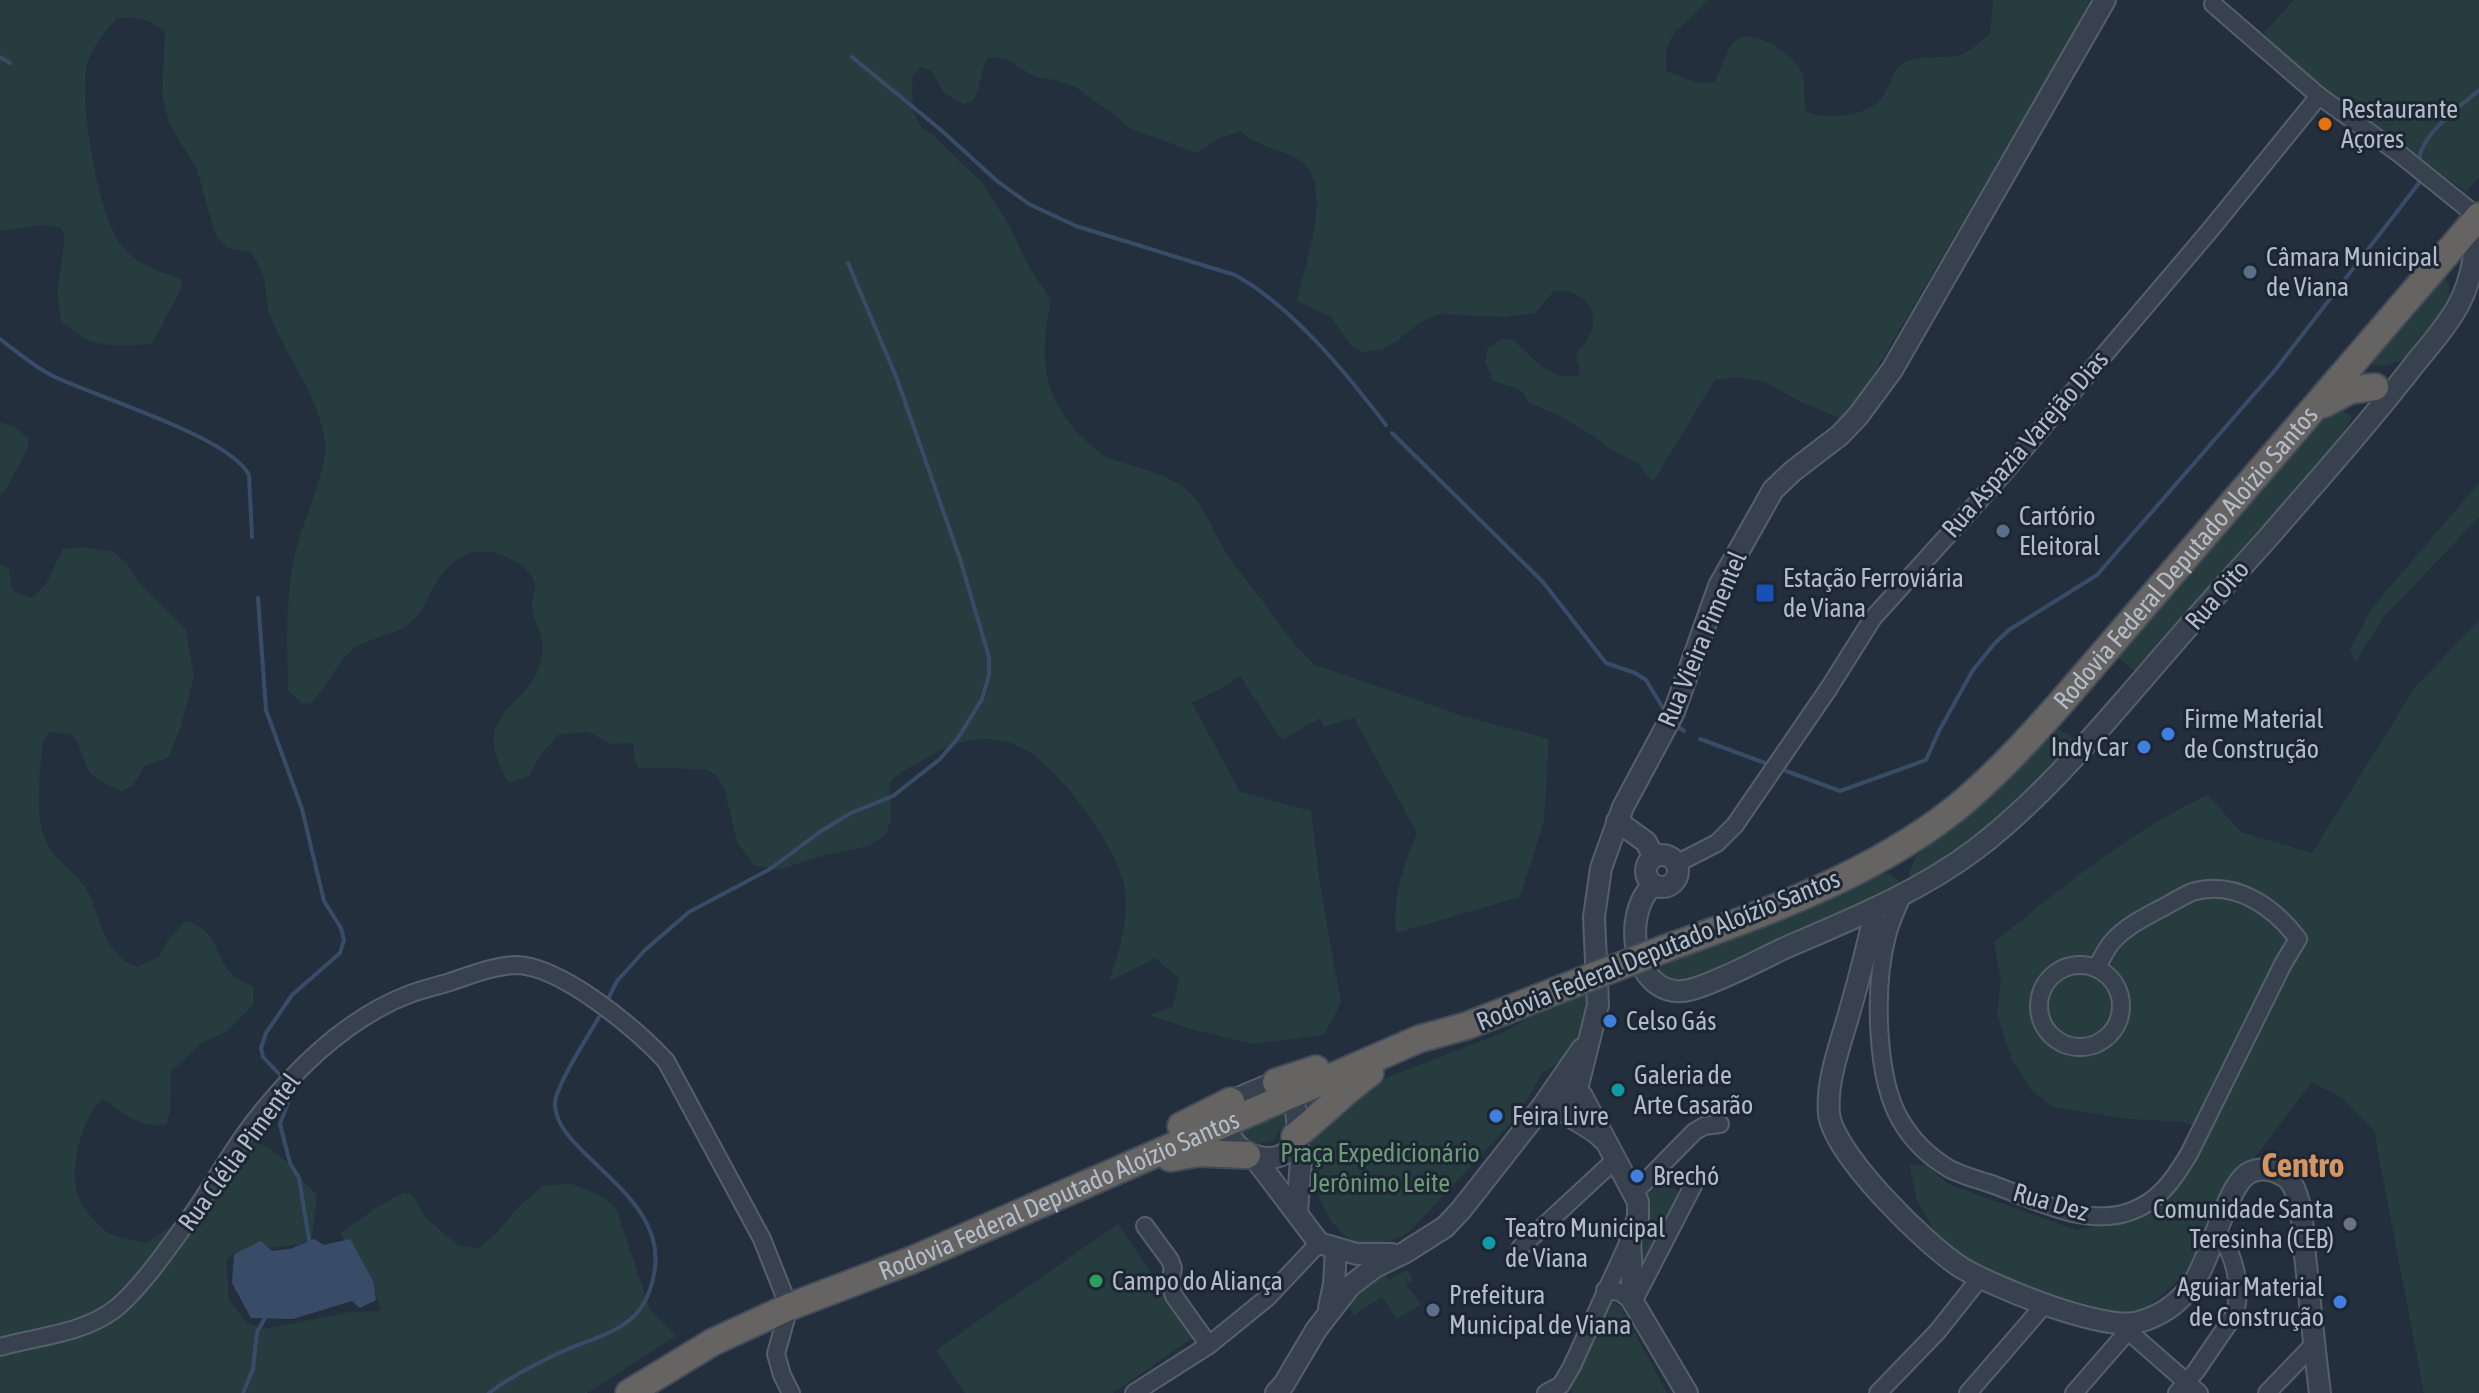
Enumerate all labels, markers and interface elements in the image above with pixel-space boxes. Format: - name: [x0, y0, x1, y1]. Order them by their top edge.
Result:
- place label: Restaurante Açores: [2341, 94, 2458, 154]
- marker: Restaurante Açores: [2316, 115, 2334, 133]
- place label: Câmara Municipal de Viana: [2266, 242, 2439, 302]
- marker: Câmara Municipal de Viana: [2241, 263, 2259, 281]
- street label: Rua Aspazia Varejão Dias: [1936, 344, 2114, 544]
- street label: Rodovia Federal Deputado Aloízio Santos: [2047, 400, 2324, 715]
- place label: Cartório Eleitoral: [2019, 501, 2100, 561]
- marker: Cartório Eleitoral: [1994, 522, 2012, 540]
- street label: Rua Vieira Pimentel: [1652, 547, 1753, 731]
- street label: Rua Oito: [2179, 554, 2255, 636]
- place label: Estação Ferroviária de Viana: [1783, 563, 1964, 623]
- marker: Estação Ferroviária de Viana: [1754, 582, 1776, 604]
- place label: Firme Material de Construção: [2184, 704, 2323, 764]
- marker: Firme Material de Construção: [2159, 725, 2177, 743]
- place label: Indy Car: [2051, 732, 2128, 762]
- marker: Indy Car: [2135, 738, 2153, 756]
- street label: Rodovia Federal Deputado Aloízio Santos: [1472, 863, 1844, 1037]
- place label: Celso Gás: [1626, 1006, 1716, 1036]
- marker: Celso Gás: [1601, 1012, 1619, 1030]
- place label: Galeria de Arte Casarão: [1634, 1060, 1753, 1120]
- street label: Rua Clélia Pimentel: [172, 1067, 306, 1237]
- marker: Galeria de Arte Casarão: [1609, 1081, 1627, 1099]
- place label: Feira Livre: [1512, 1101, 1609, 1131]
- street label: Rodovia Federal Deputado Aloízio Santos: [875, 1104, 1244, 1286]
- marker: Feira Livre: [1487, 1107, 1505, 1125]
- park label: Praça Expedicionário Jerônimo Leite: [1280, 1138, 1480, 1198]
- district label: Centro: [2261, 1145, 2345, 1184]
- place label: Brechó: [1653, 1161, 1719, 1191]
- marker: Brechó: [1628, 1167, 1646, 1185]
- street label: Rua Dez: [2010, 1177, 2092, 1227]
- place label: Comunidade Santa Teresinha (CEB): [2153, 1194, 2334, 1254]
- place label: Teatro Municipal de Viana: [1505, 1213, 1665, 1273]
- marker: Comunidade Santa Teresinha (CEB): [2341, 1215, 2359, 1233]
- marker: Teatro Municipal de Viana: [1480, 1234, 1498, 1252]
- place label: Campo do Aliança: [1112, 1266, 1283, 1296]
- marker: Campo do Aliança: [1087, 1272, 1105, 1290]
- place label: Aguiar Material de Construção: [2177, 1272, 2324, 1332]
- place label: Prefeitura Municipal de Viana: [1449, 1280, 1631, 1340]
- marker: Aguiar Material de Construção: [2331, 1293, 2349, 1311]
- marker: Prefeitura Municipal de Viana: [1424, 1301, 1442, 1319]

